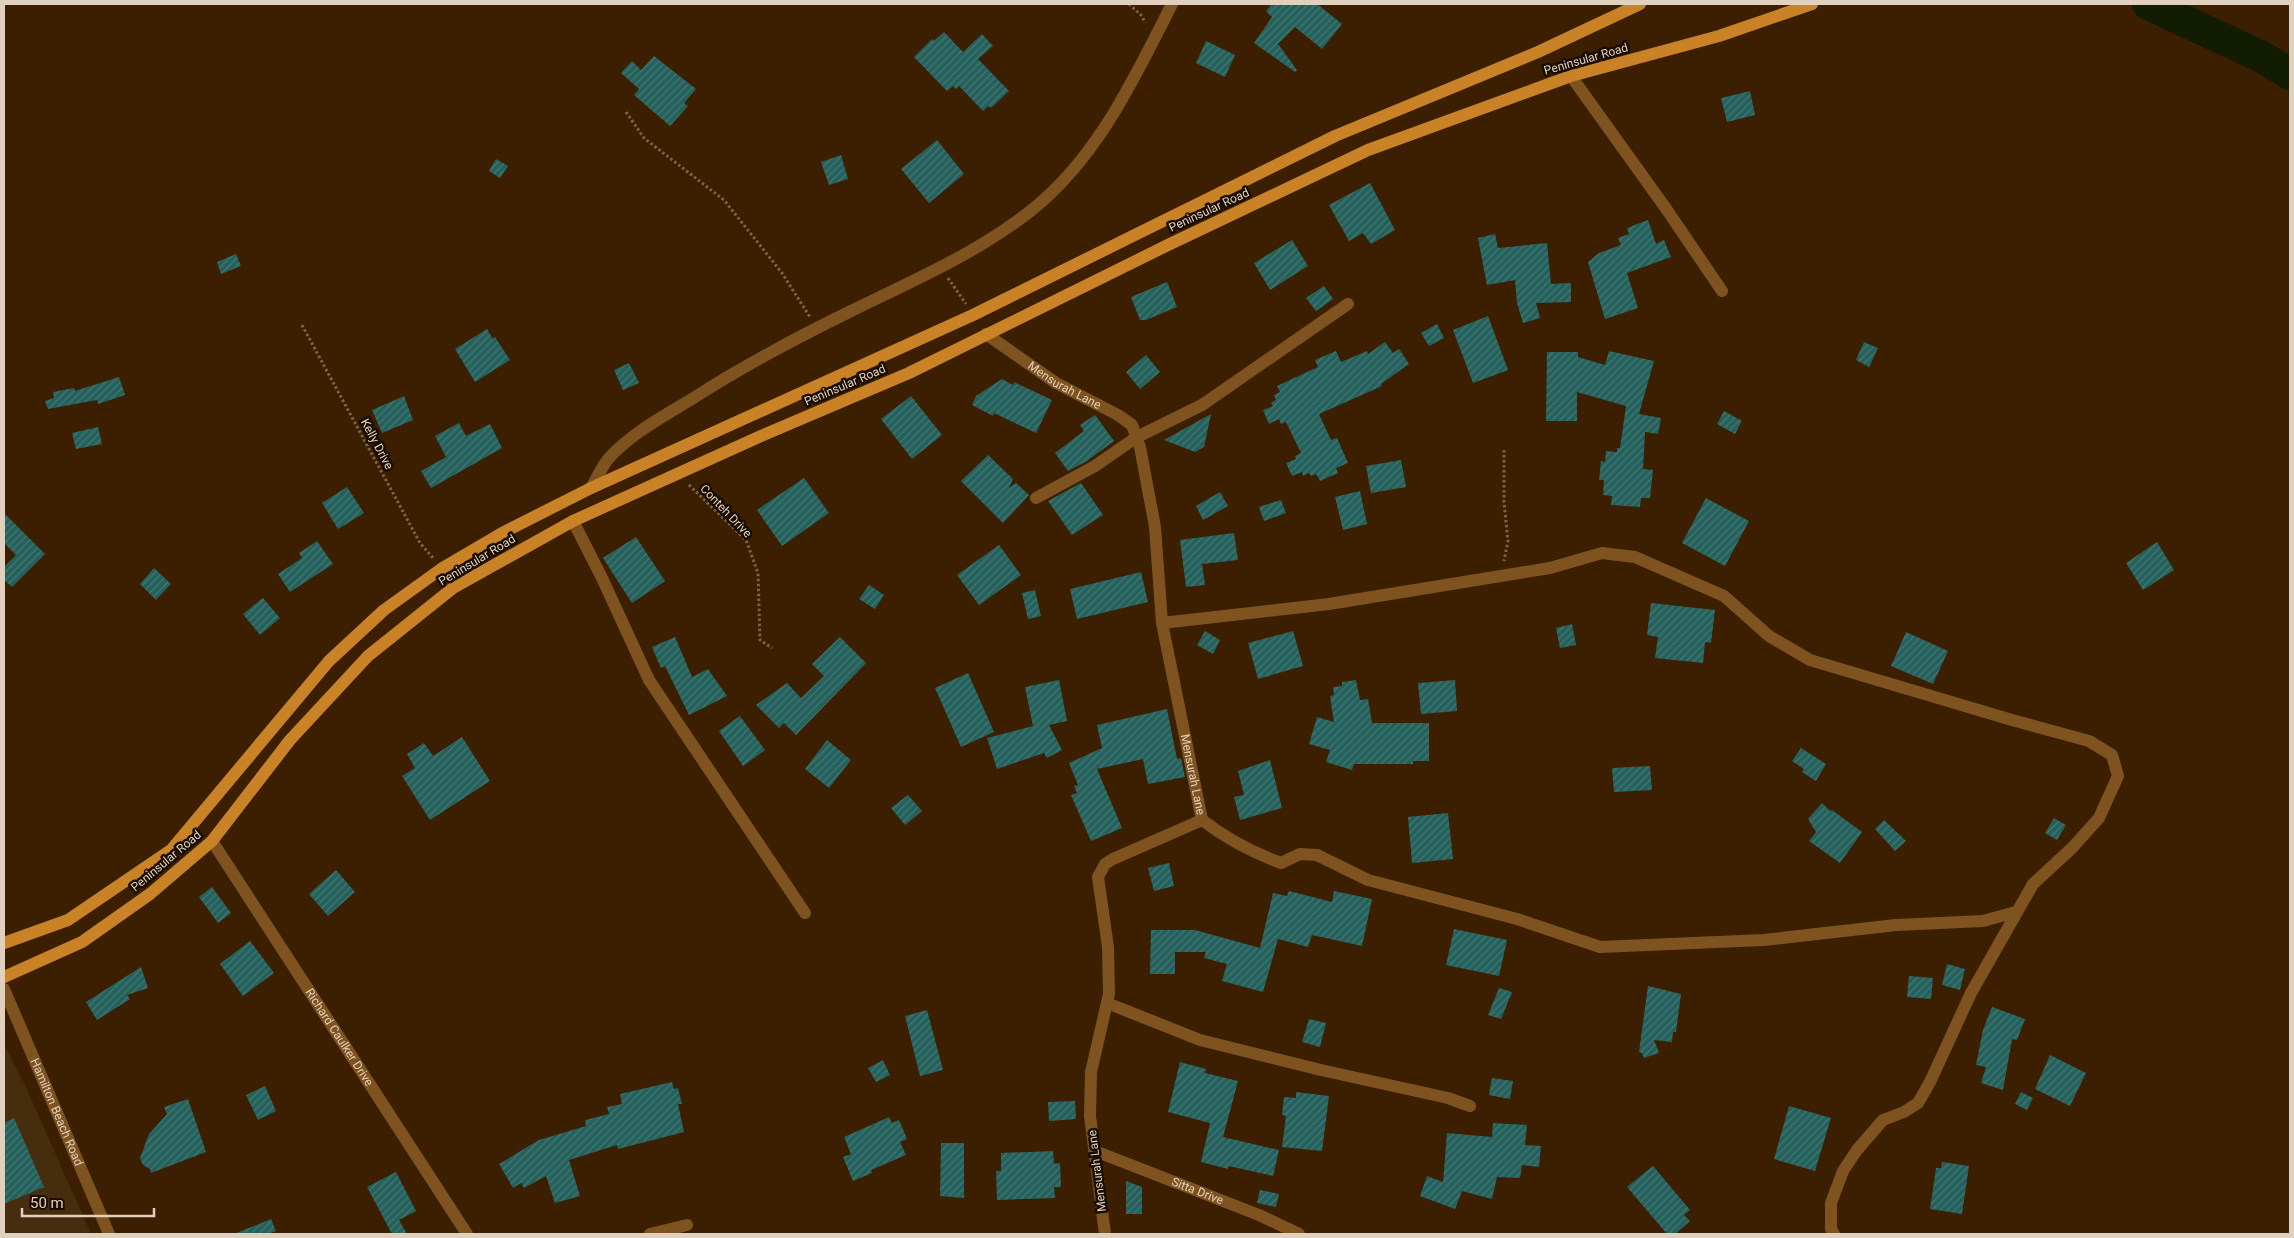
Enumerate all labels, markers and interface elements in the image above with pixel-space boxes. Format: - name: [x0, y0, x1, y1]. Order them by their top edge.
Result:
- street label: Peninsular Road: [1542, 40, 1630, 78]
- street label: Peninsular Road: [1167, 185, 1251, 235]
- street label: Mensurah Lane: [1025, 359, 1103, 412]
- street label: Peninsular Road: [802, 362, 888, 408]
- street label: Kelly Drive: [358, 416, 396, 472]
- street label: Conteh Drive: [697, 482, 755, 540]
- street label: Peninsular Road: [436, 532, 518, 588]
- street label: Mensurah Lane: [1178, 733, 1208, 816]
- street label: Peninsular Road: [128, 828, 204, 894]
- street label: Richard Caulker Drive: [303, 986, 376, 1089]
- street label: Hamilton Beach Road: [28, 1056, 86, 1168]
- street label: Mensurah Lane: [1085, 1129, 1109, 1213]
- street label: Sitta Drive: [1170, 1175, 1225, 1207]
- scale bar: [22, 1186, 155, 1218]
- text: 50 m: [30, 1194, 64, 1212]

